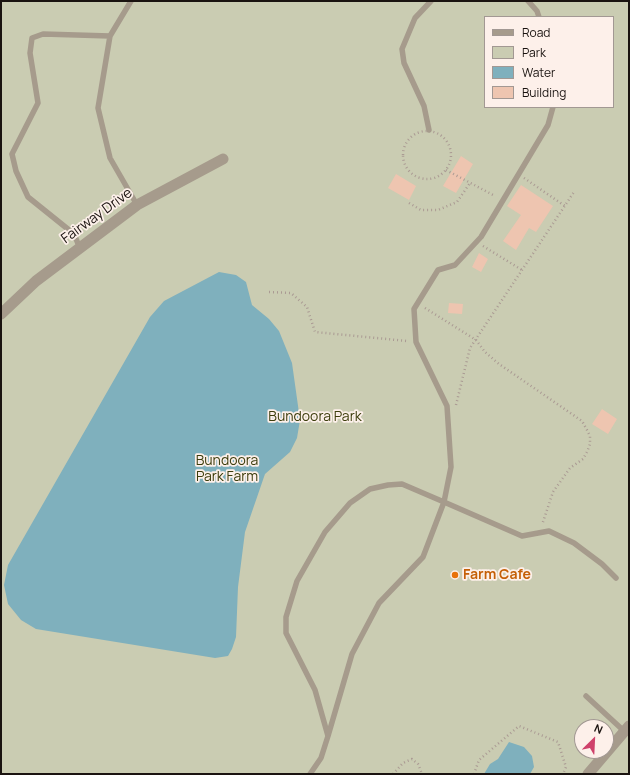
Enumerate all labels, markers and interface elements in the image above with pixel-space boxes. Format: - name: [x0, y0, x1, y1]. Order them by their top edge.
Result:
- legend: [484, 16, 614, 108]
- text: Road: [522, 24, 550, 41]
- text: Park: [522, 44, 546, 61]
- text: Water: [522, 64, 555, 81]
- text: Building: [522, 84, 566, 101]
- street label: Fairway Drive: [58, 185, 136, 247]
- park label: Bundoora Park: [268, 409, 362, 425]
- park label: Bundoora Park Farm: [196, 453, 258, 486]
- place label: Farm Cafe: [463, 567, 531, 583]
- marker: Farm Cafe: [450, 570, 460, 580]
- north arrow: [574, 719, 614, 759]
- text: N: [592, 720, 605, 737]

